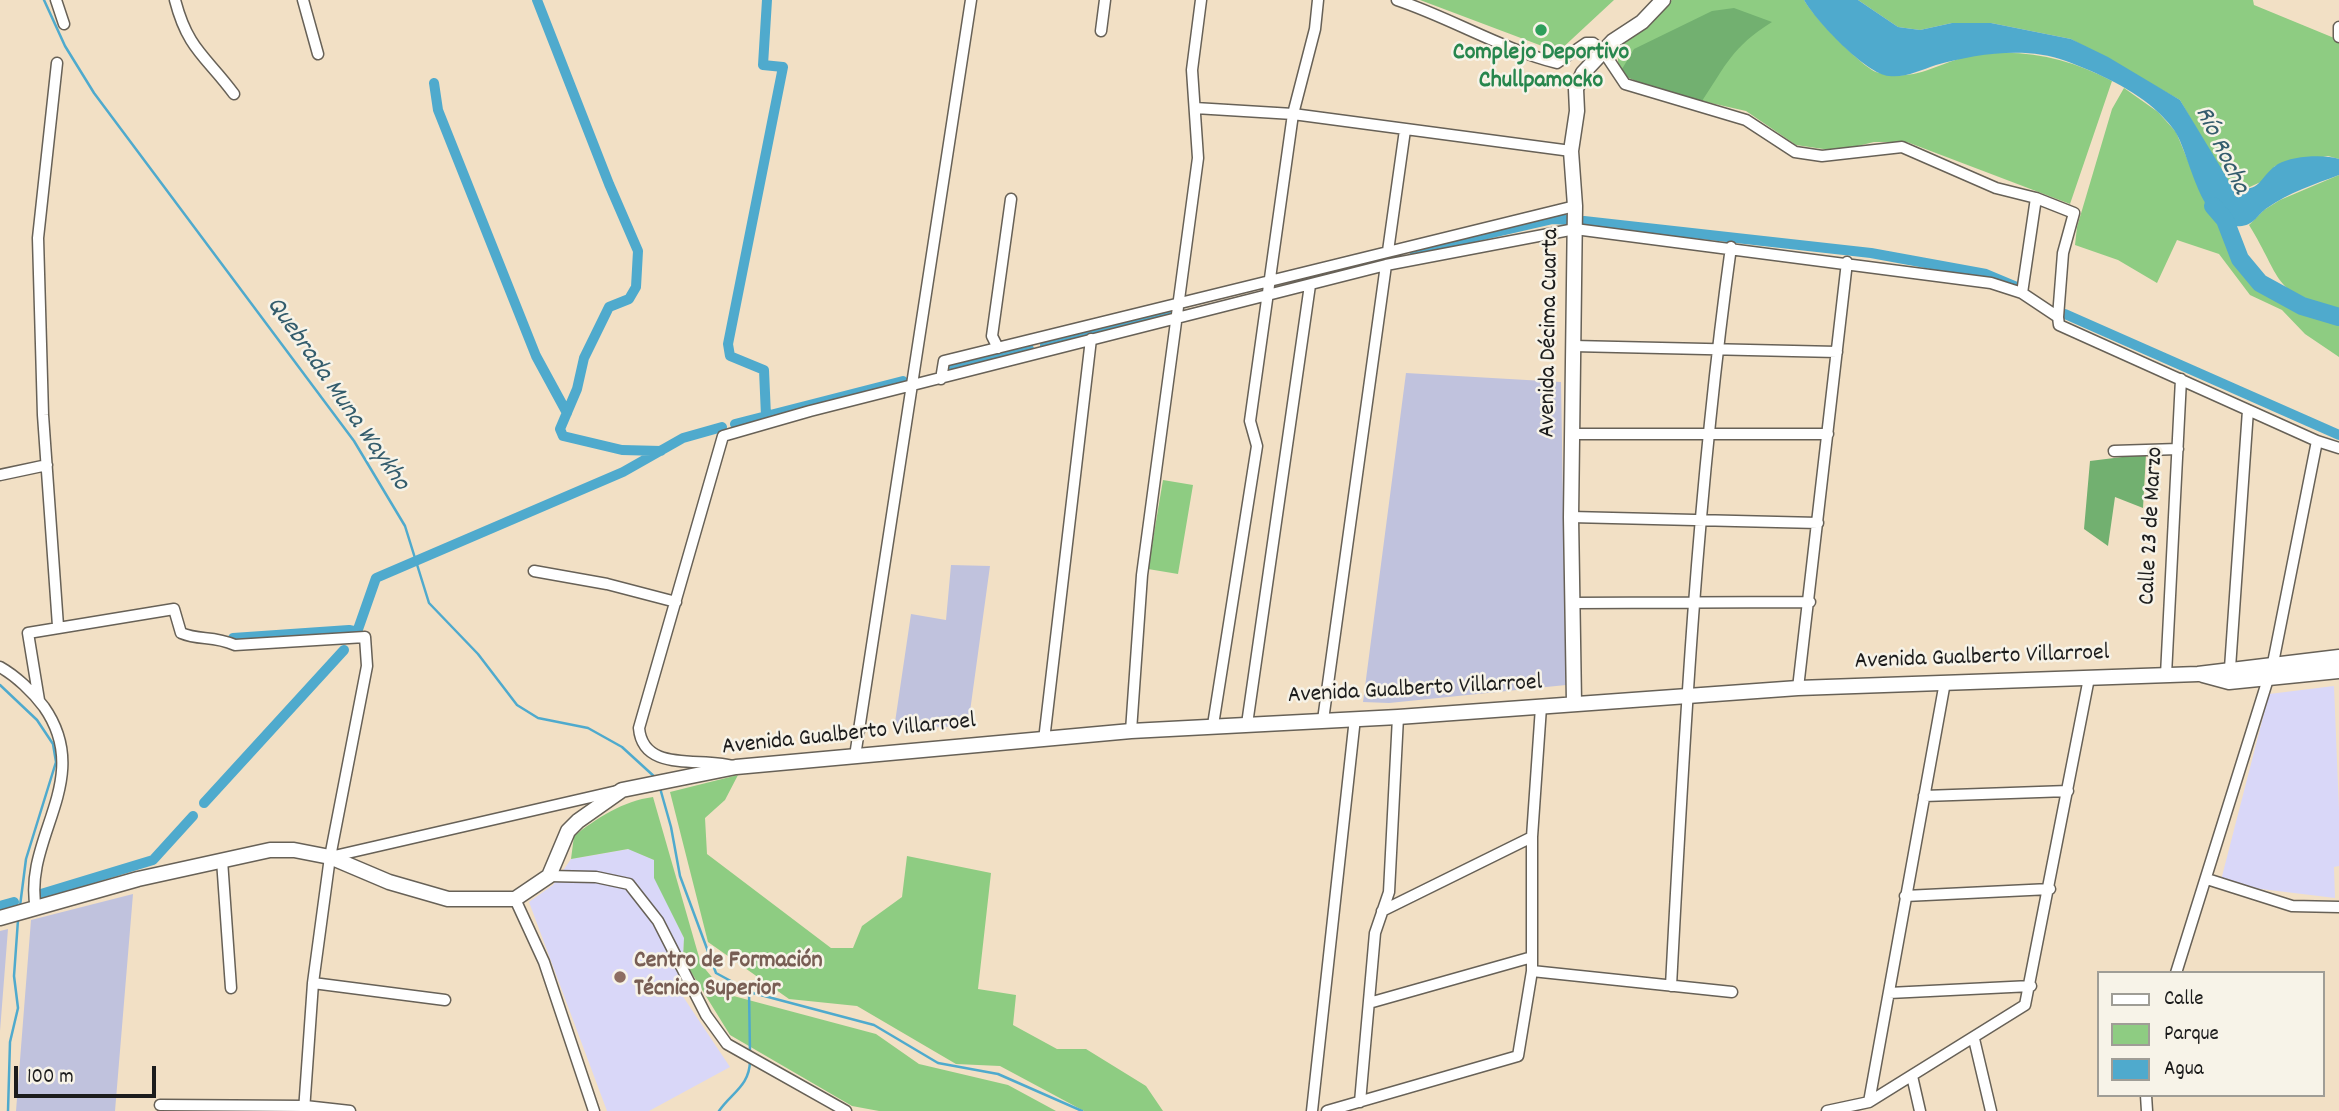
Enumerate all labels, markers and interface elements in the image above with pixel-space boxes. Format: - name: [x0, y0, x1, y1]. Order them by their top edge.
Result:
- marker: Complejo Deportivo Chullpamocko: [1533, 22, 1549, 38]
- place label: Complejo Deportivo Chullpamocko: [1453, 41, 1629, 97]
- water label: Río Rocha: [2185, 102, 2255, 200]
- street label: Avenida Décima Cuarta: [1535, 228, 1567, 438]
- water label: Quebrada Muna Waykho: [257, 292, 415, 498]
- street label: Calle 23 de Marzo: [2134, 446, 2172, 606]
- street label: Avenida Gualberto Villarroel: [1854, 640, 2110, 678]
- street label: Avenida Gualberto Villarroel: [1287, 670, 1543, 712]
- street label: Avenida Gualberto Villarroel: [721, 708, 977, 764]
- place label: Centro de Formación Técnico Superior: [634, 949, 823, 1005]
- marker: Centro de Formación Técnico Superior: [612, 969, 628, 985]
- legend: [2098, 971, 2325, 1097]
- text: Calle: [2164, 985, 2203, 1015]
- text: Parque: [2164, 1020, 2219, 1050]
- scale bar: [18, 1052, 159, 1096]
- text: Agua: [2164, 1055, 2204, 1085]
- text: 100 m: [27, 1063, 74, 1093]

